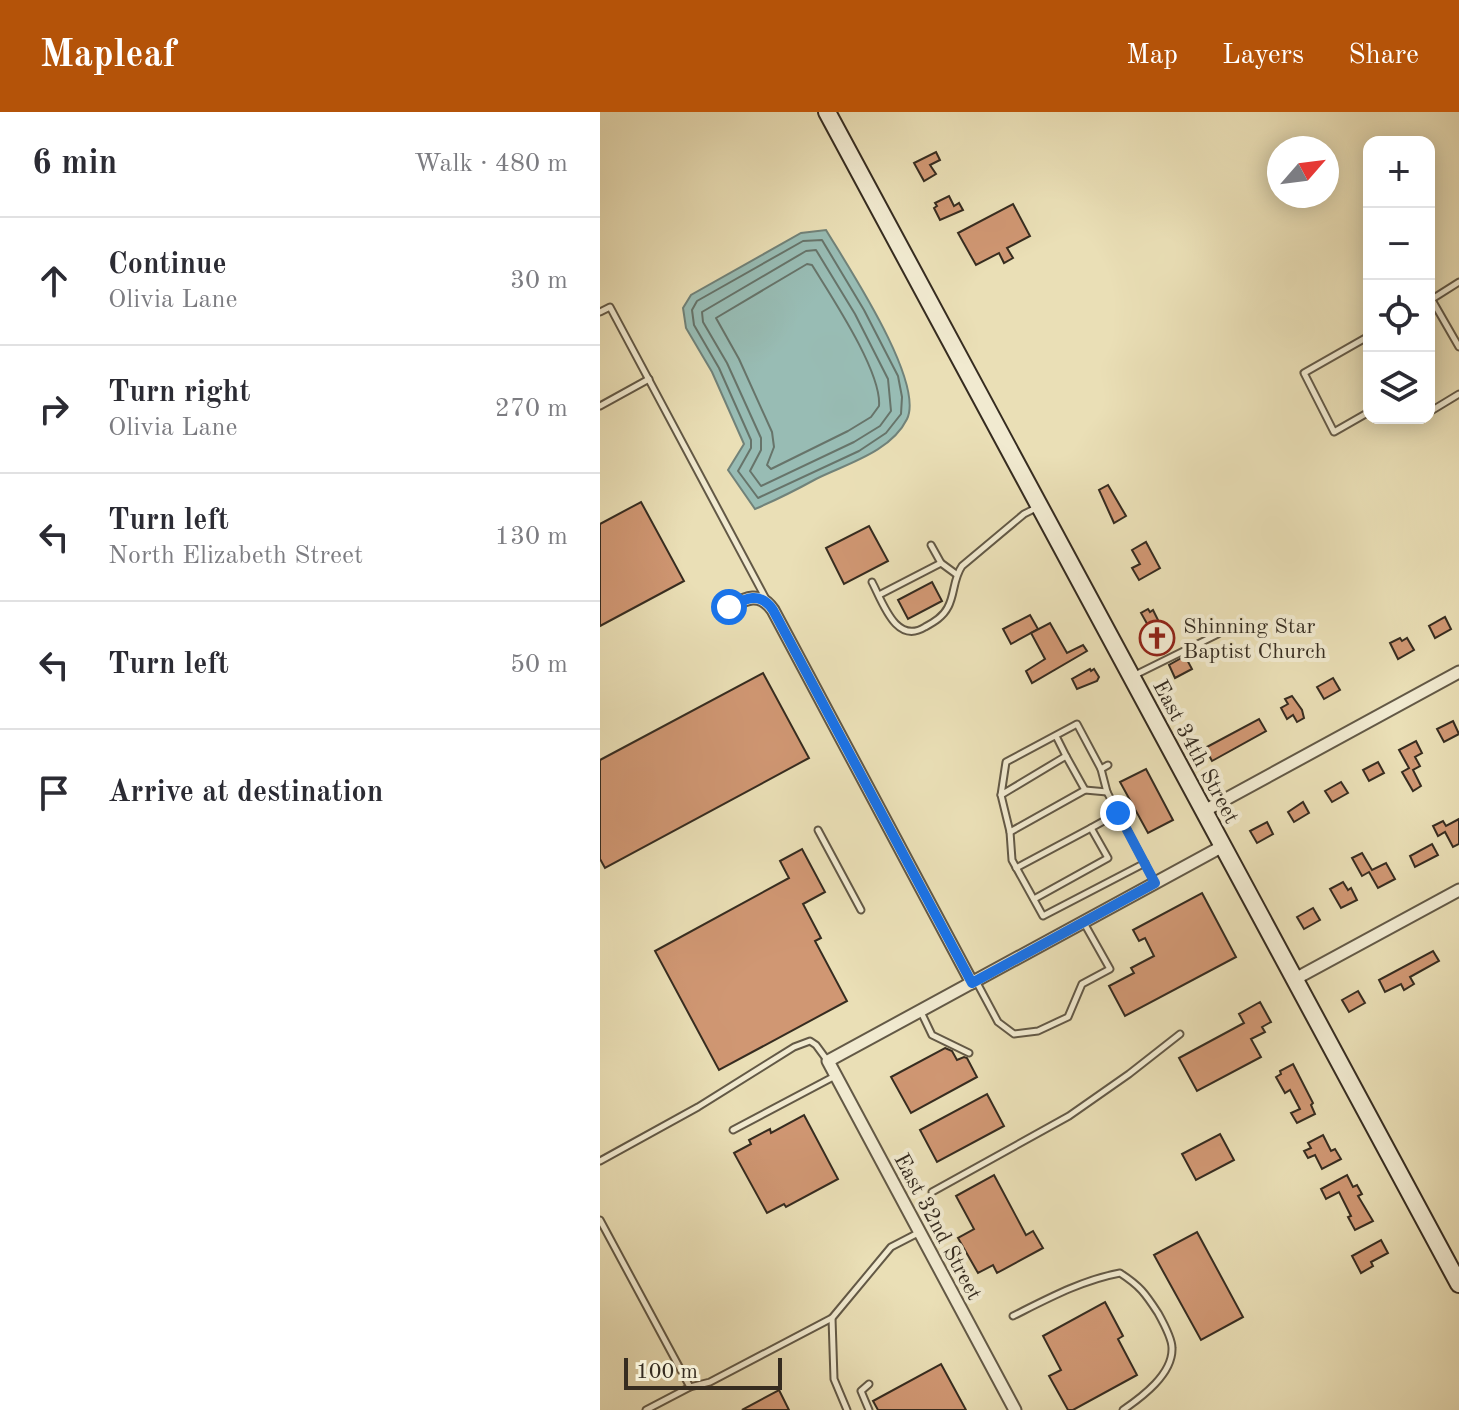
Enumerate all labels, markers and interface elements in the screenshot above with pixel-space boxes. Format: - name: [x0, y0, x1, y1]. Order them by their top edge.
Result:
- text: Mapleaf: [40, 37, 176, 75]
- text: Map: [1126, 42, 1178, 70]
- text: Layers: [1222, 42, 1304, 70]
- text: Share: [1348, 42, 1419, 70]
- north arrow: [1267, 136, 1339, 208]
- map controls: [1363, 136, 1435, 424]
- button: +: [1363, 136, 1435, 208]
- text: 6 min: [32, 147, 117, 181]
- text: Walk · 480 m: [414, 151, 568, 177]
- button: −: [1363, 208, 1435, 280]
- text: Continue: [108, 250, 227, 280]
- icon: ahead: [32, 259, 76, 303]
- text: 30 m: [510, 268, 568, 294]
- button: locate: [1363, 280, 1435, 352]
- text: Olivia Lane: [108, 287, 237, 313]
- button: layers: [1363, 352, 1435, 424]
- text: Turn right: [108, 378, 250, 408]
- icon: right: [32, 387, 76, 431]
- text: 270 m: [495, 396, 568, 422]
- text: Olivia Lane: [108, 415, 237, 441]
- text: Turn left: [108, 506, 229, 536]
- icon: left: [32, 515, 76, 559]
- text: 130 m: [495, 524, 568, 550]
- text: North Elizabeth Street: [108, 543, 363, 569]
- route start: [711, 589, 747, 625]
- place label: Shinning Star Baptist Church: [1183, 616, 1327, 663]
- church icon: Shinning Star Baptist Church: [1138, 619, 1176, 657]
- icon: left: [32, 643, 76, 687]
- text: Turn left: [108, 650, 229, 680]
- text: 50 m: [510, 652, 568, 678]
- street label: East 34th Street: [1148, 677, 1242, 827]
- icon: arrive: [32, 771, 76, 815]
- text: Arrive at destination: [108, 778, 383, 808]
- route end: [1100, 795, 1136, 831]
- street label: East 32nd Street: [889, 1150, 985, 1304]
- scale bar: [624, 1354, 782, 1390]
- text: 100 m: [636, 1361, 698, 1383]

